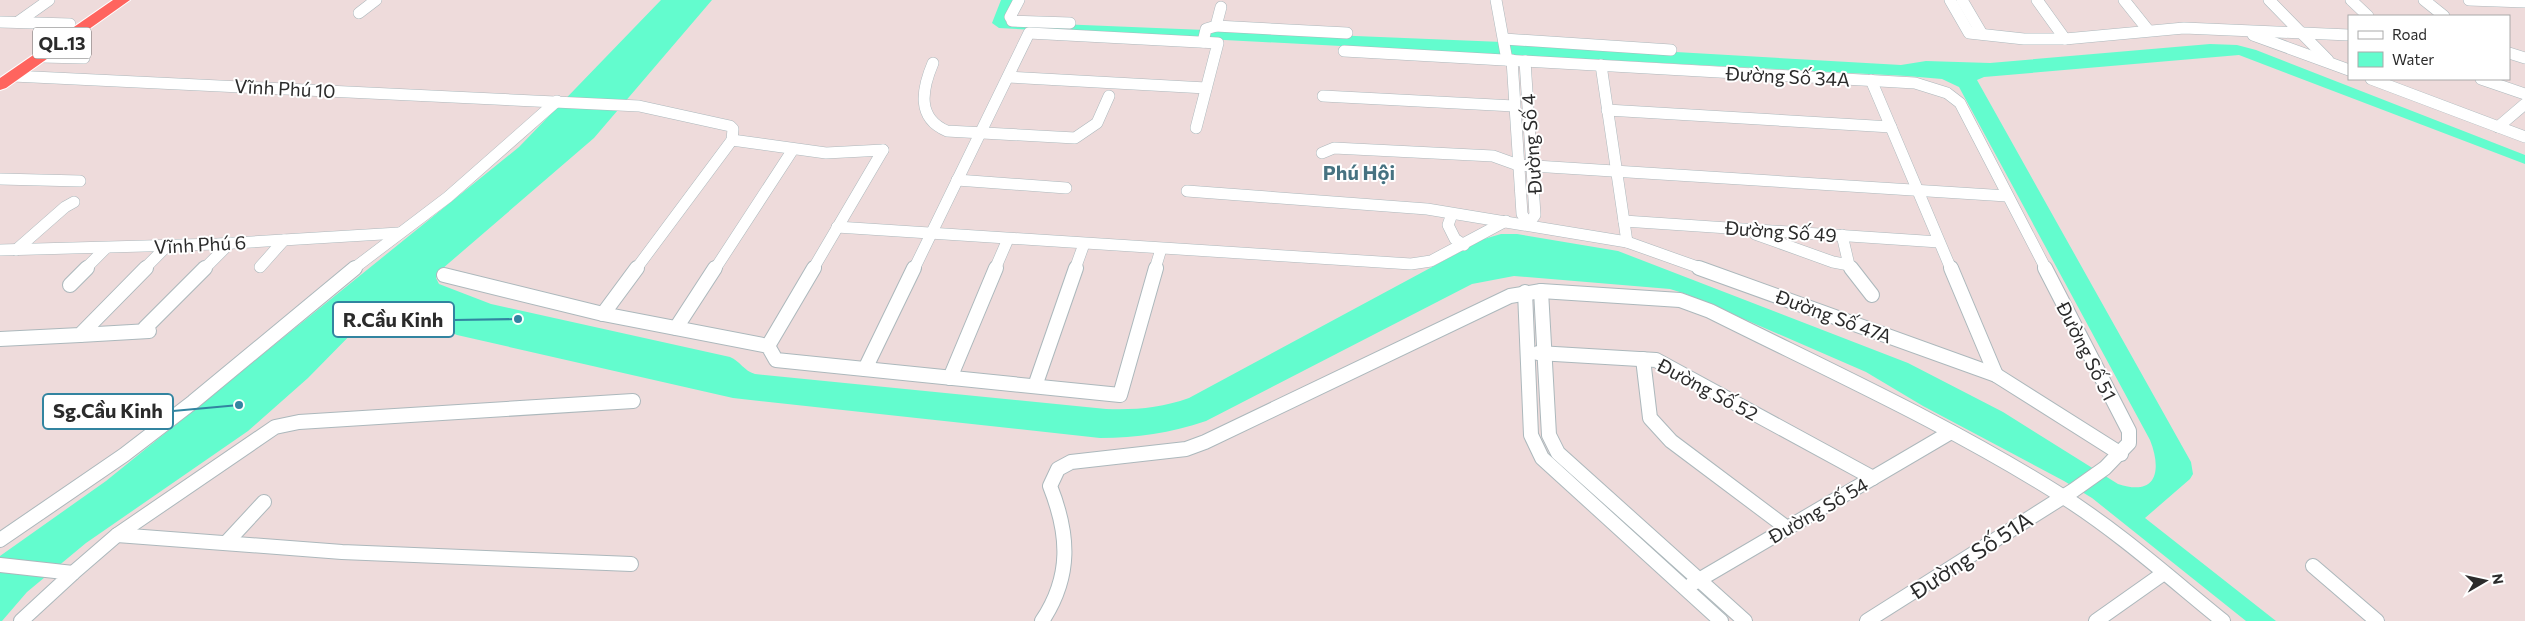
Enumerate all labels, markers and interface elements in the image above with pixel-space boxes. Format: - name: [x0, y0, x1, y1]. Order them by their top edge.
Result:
- legend: [2348, 15, 2510, 80]
- text: Road: [2392, 25, 2427, 43]
- road number: QL.13: [33, 28, 91, 58]
- text: Water: [2392, 50, 2434, 68]
- street label: Đường Số 34A: [1724, 61, 1851, 91]
- street label: Vĩnh Phú 10: [234, 74, 336, 102]
- street label: Đường Số 4: [1516, 93, 1546, 196]
- district label: Phú Hội: [1323, 160, 1395, 185]
- street label: Đường Số 49: [1723, 216, 1838, 246]
- street label: Vĩnh Phú 6: [153, 230, 247, 258]
- street label: Đường Số 47A: [1772, 284, 1895, 348]
- street label: Đường Số 51: [2052, 297, 2122, 404]
- callout: R.Cầu Kinh: [333, 302, 454, 337]
- text: R.Cầu Kinh: [343, 307, 443, 331]
- street label: Đường Số 52: [1653, 352, 1762, 425]
- callout: Sg.Cầu Kinh: [43, 394, 173, 429]
- text: Sg.Cầu Kinh: [53, 398, 163, 422]
- street label: Đường Số 54: [1763, 472, 1872, 548]
- street label: Đường Số 51A: [1904, 505, 2037, 605]
- north arrow: [2460, 556, 2510, 606]
- text: N: [2489, 572, 2508, 585]

